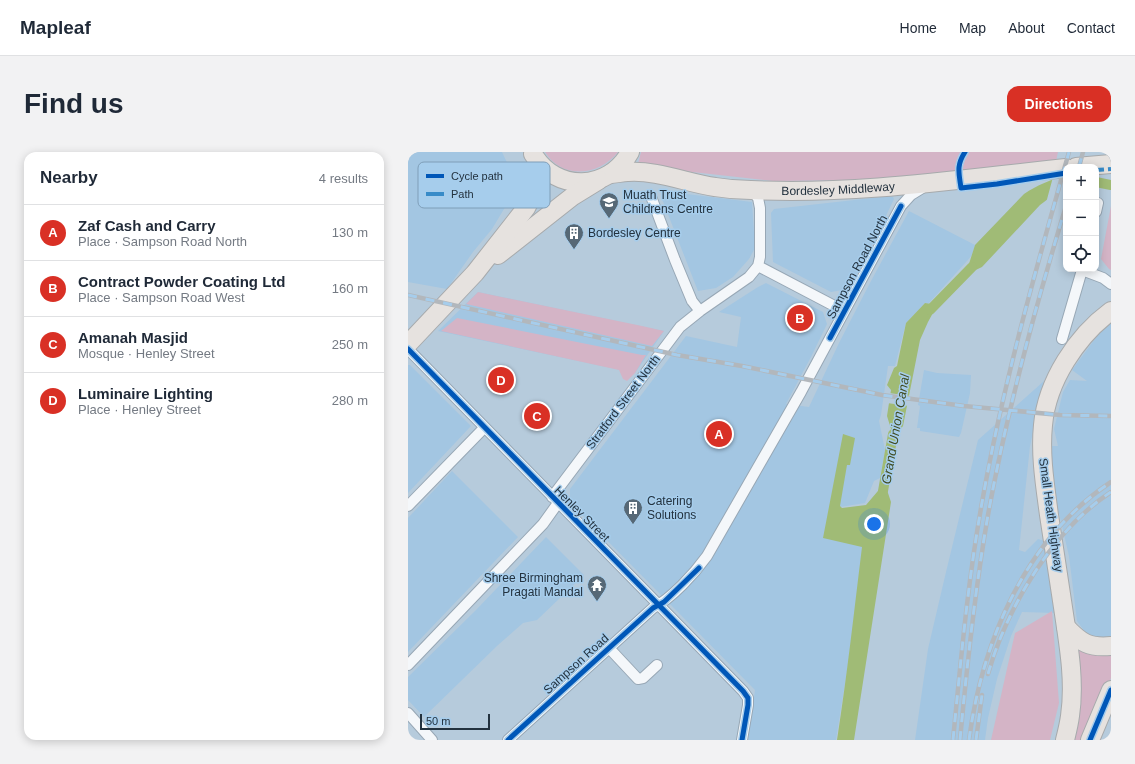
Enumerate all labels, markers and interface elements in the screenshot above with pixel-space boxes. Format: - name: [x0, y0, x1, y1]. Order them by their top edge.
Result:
- text: Mapleaf: [20, 17, 91, 38]
- text: Home: [900, 20, 937, 36]
- text: Map: [959, 20, 986, 36]
- text: About: [1008, 20, 1045, 36]
- text: Contact: [1067, 20, 1115, 36]
- button: Directions: [1007, 86, 1111, 122]
- text: Find us: [24, 88, 124, 119]
- legend: [418, 162, 550, 208]
- map controls: [1063, 164, 1099, 272]
- button: +: [1063, 164, 1099, 200]
- text: Nearby: [40, 168, 98, 187]
- text: Cycle path: [451, 170, 503, 182]
- text: 4 results: [319, 171, 368, 186]
- street label: Bordesley Middleway: [781, 179, 895, 198]
- text: Path: [451, 188, 474, 200]
- place label: Muath Trust Childrens Centre: [623, 188, 713, 216]
- school or university icon: Muath Trust Childrens Centre: [598, 191, 620, 219]
- button: −: [1063, 200, 1099, 236]
- street label: Sampson Road North: [824, 213, 890, 321]
- text: Zaf Cash and Carry: [78, 217, 216, 234]
- building icon: Bordesley Centre: [563, 222, 585, 250]
- text: A: [48, 225, 58, 240]
- text: 130 m: [332, 225, 368, 240]
- place label: Bordesley Centre: [588, 226, 681, 240]
- text: Place · Sampson Road North: [78, 234, 247, 249]
- button: locate: [1063, 236, 1099, 272]
- text: Contract Powder Coating Ltd: [78, 273, 286, 290]
- text: B: [48, 281, 58, 296]
- text: 160 m: [332, 281, 368, 296]
- text: Place · Sampson Road West: [78, 290, 245, 305]
- pin: B: [787, 303, 813, 333]
- text: Amanah Masjid: [78, 329, 188, 346]
- text: C: [48, 337, 58, 352]
- text: 250 m: [332, 337, 368, 352]
- text: Mosque · Henley Street: [78, 346, 215, 361]
- street label: Stratford Street North: [583, 352, 663, 452]
- pin: D: [488, 365, 514, 395]
- water label: Grand Union Canal: [878, 372, 913, 485]
- text: Luminaire Lighting: [78, 385, 213, 402]
- text: D: [48, 393, 58, 408]
- text: 280 m: [332, 393, 368, 408]
- pin: C: [524, 401, 550, 431]
- text: Place · Henley Street: [78, 402, 201, 417]
- pin: A: [706, 419, 732, 449]
- street label: Small Heath Highway: [1036, 457, 1066, 573]
- street label: Henley Street: [551, 483, 613, 545]
- place label: Catering Solutions: [647, 494, 696, 522]
- building icon: Catering Solutions: [622, 497, 644, 525]
- your location: [864, 514, 884, 534]
- place label: Shree Birmingham Pragati Mandal: [484, 571, 583, 599]
- temple icon: Shree Birmingham Pragati Mandal: [586, 574, 608, 602]
- street label: Sampson Road: [541, 631, 611, 697]
- scale bar: [420, 712, 490, 731]
- text: 50 m: [426, 715, 450, 727]

